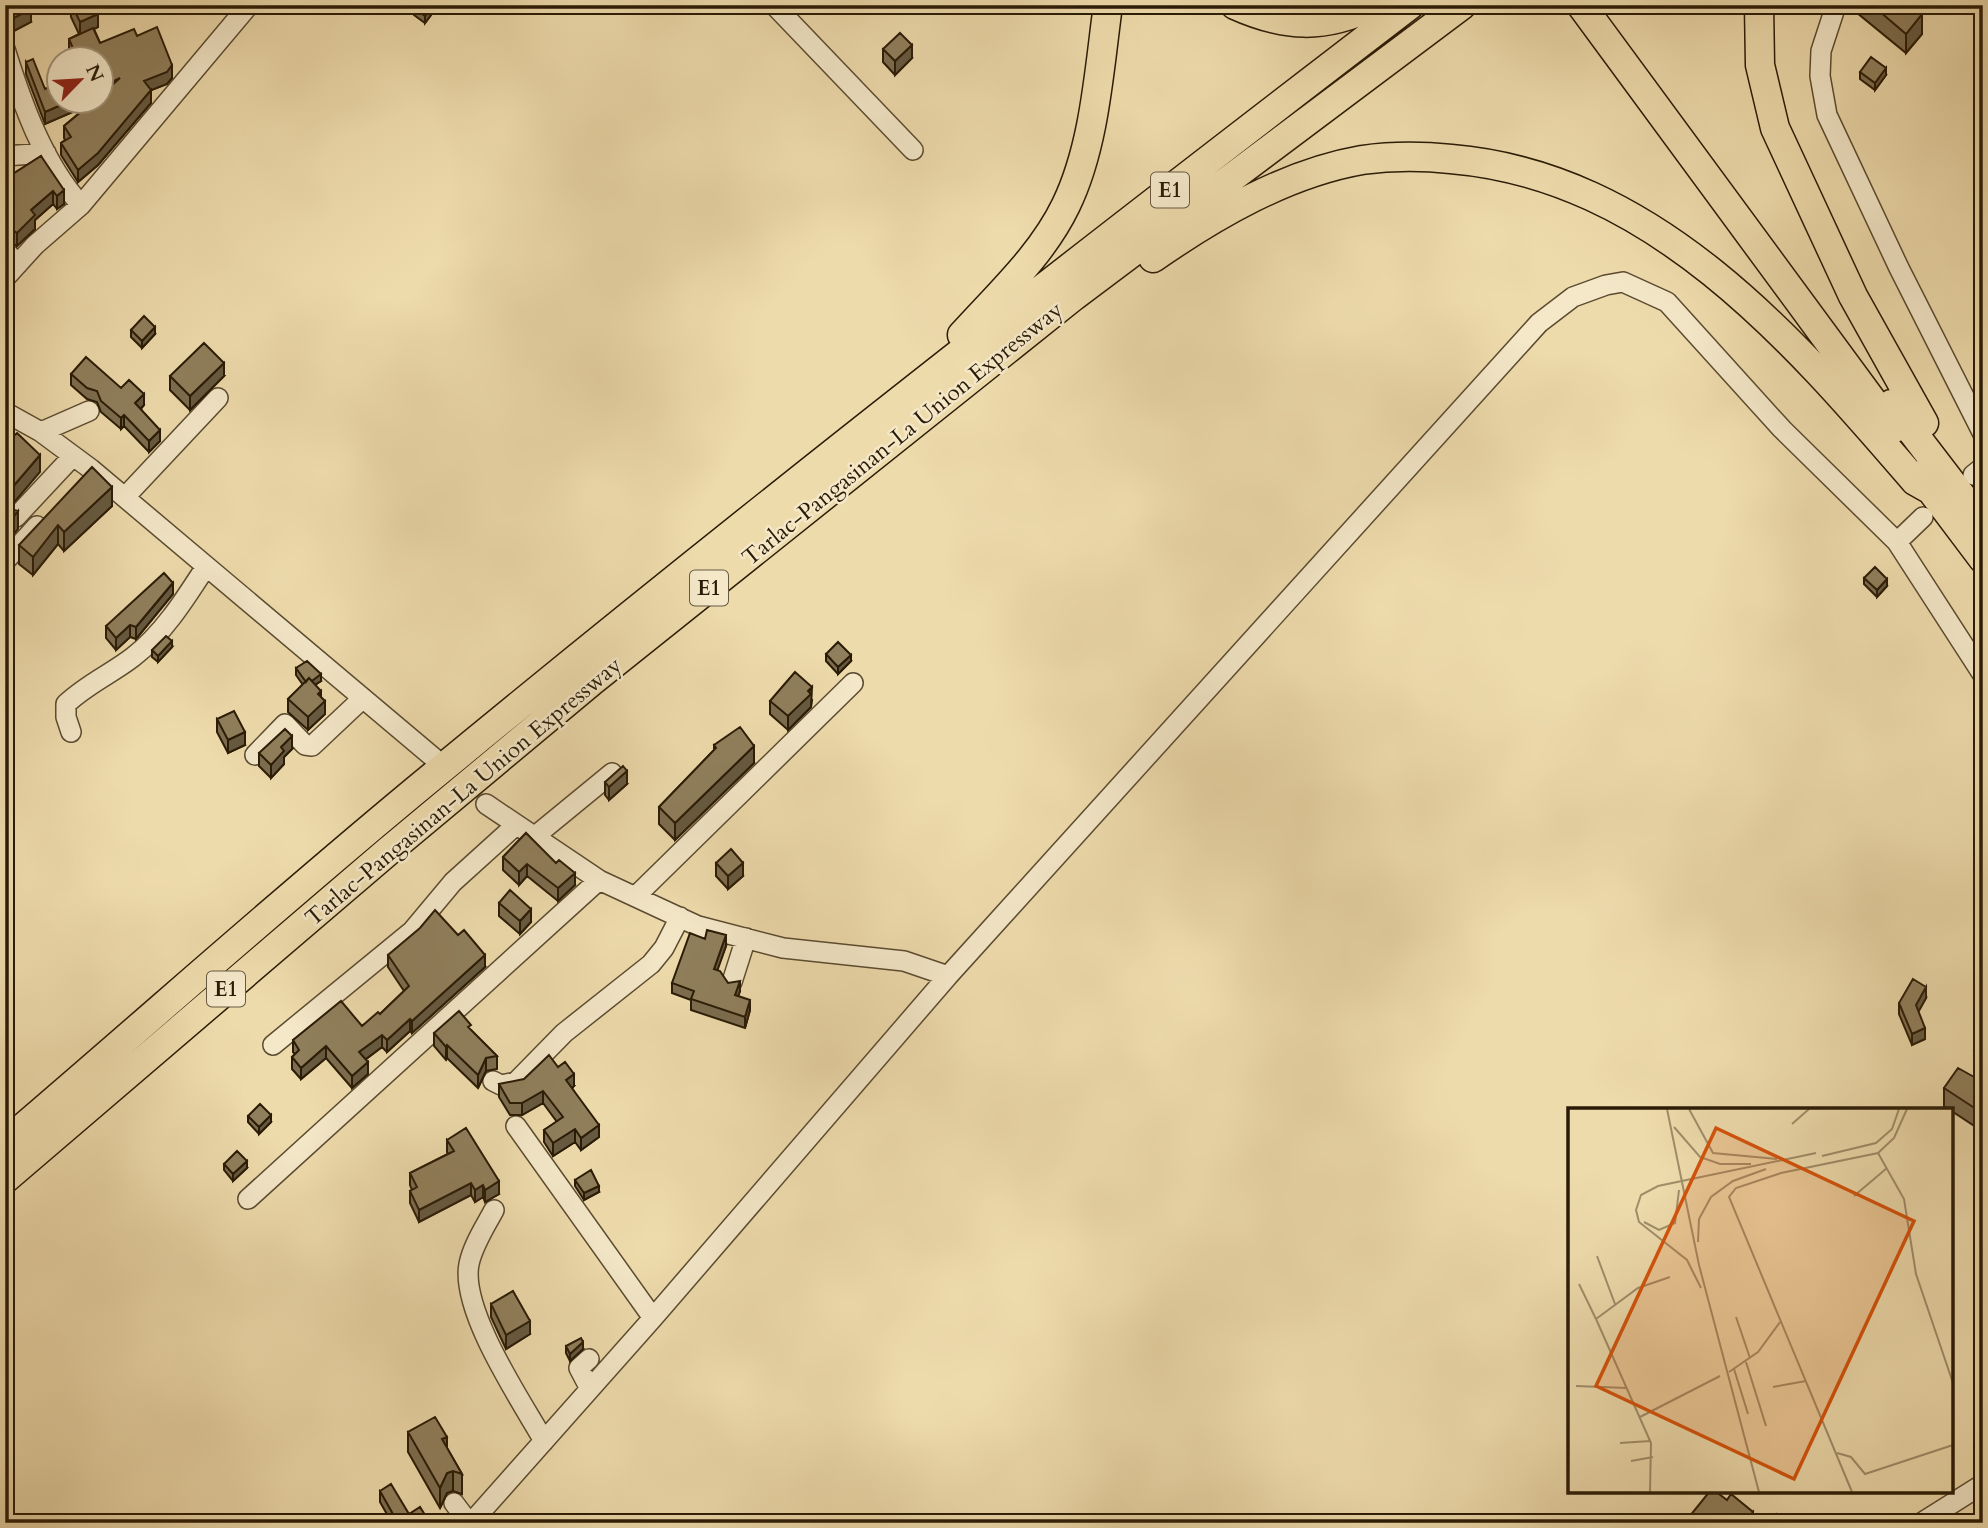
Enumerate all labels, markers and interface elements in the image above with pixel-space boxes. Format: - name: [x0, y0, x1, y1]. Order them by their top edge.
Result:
- north arrow: [46, 46, 116, 116]
- text: N: [79, 60, 110, 87]
- road number: E1: [1151, 172, 1189, 208]
- street label: Tarlac-Pangasinan-La Union Expressway: [735, 294, 1069, 573]
- road number: E1: [690, 570, 728, 606]
- street label: Tarlac-Pangasinan-La Union Expressway: [298, 650, 628, 933]
- road number: E1: [207, 972, 245, 1006]
- inset map: [1568, 1108, 1953, 1493]

